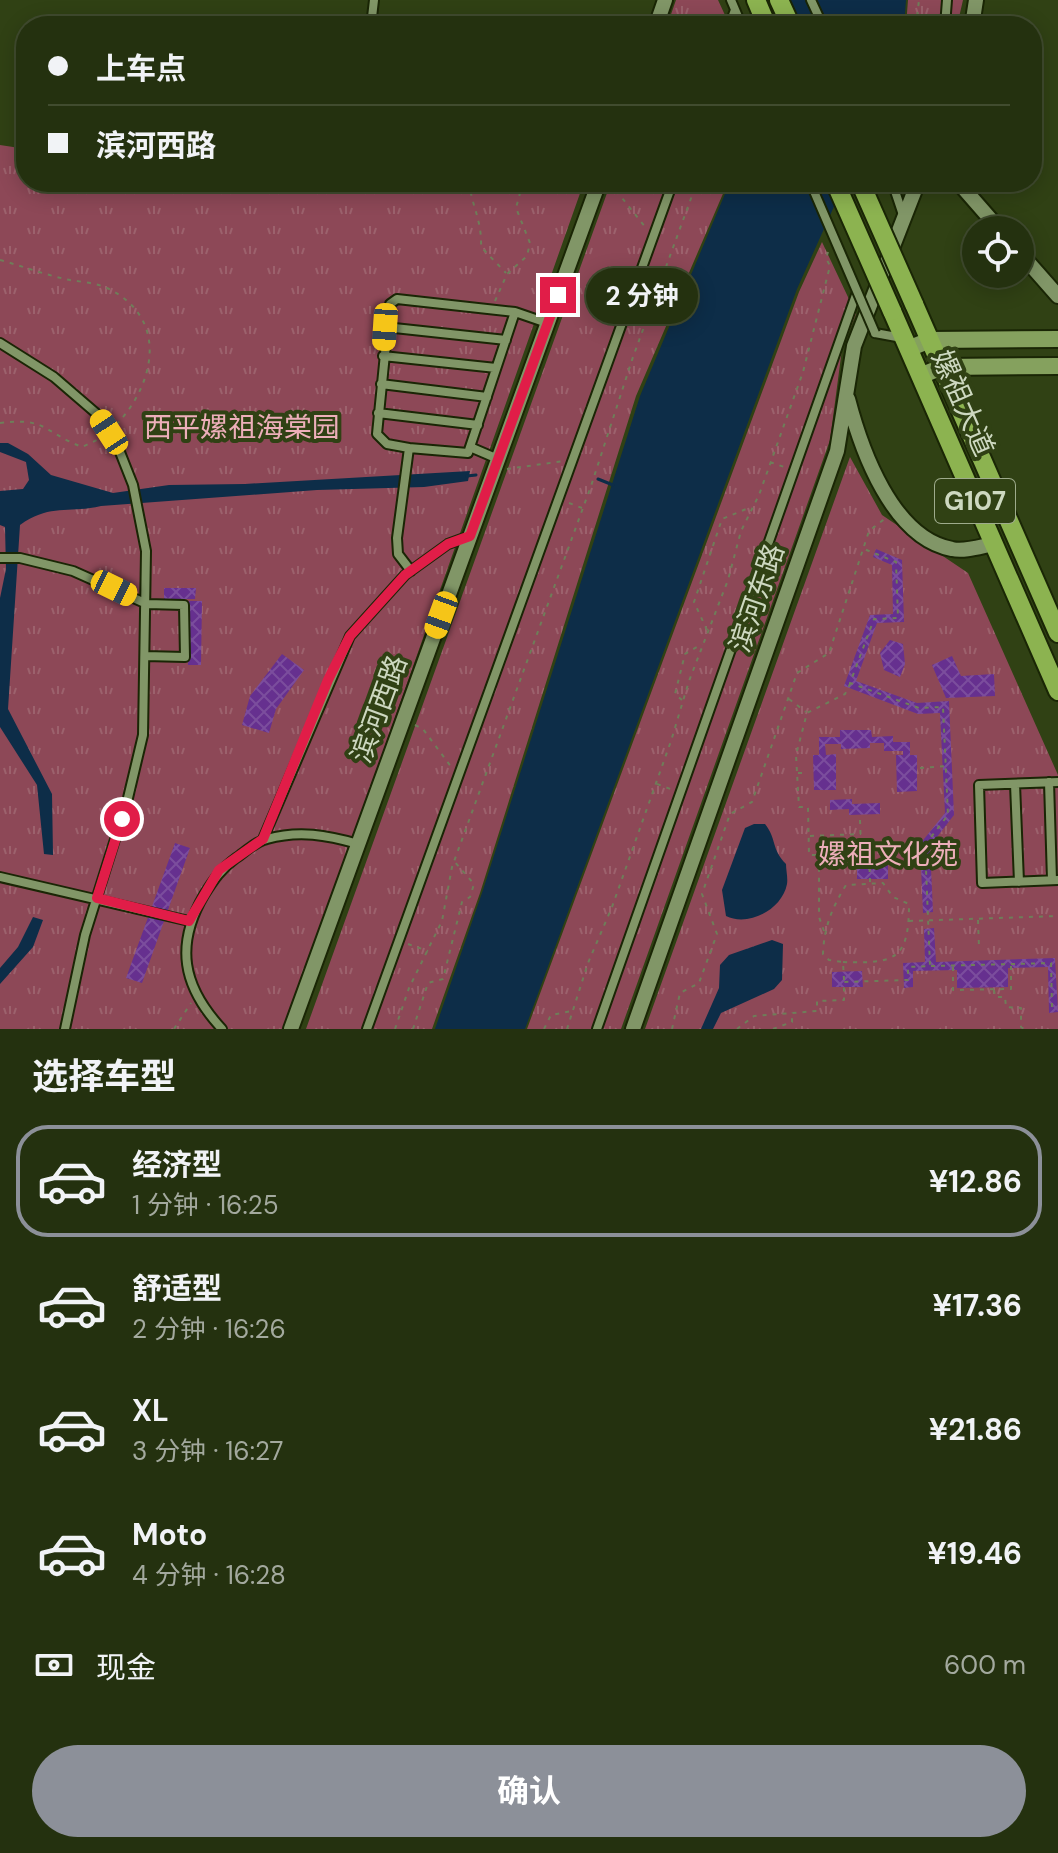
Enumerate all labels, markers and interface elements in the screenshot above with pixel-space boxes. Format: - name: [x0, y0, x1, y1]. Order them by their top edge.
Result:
- text: 上车点: [96, 49, 186, 88]
- text: 滨河西路: [96, 126, 216, 165]
- map controls: [962, 216, 1034, 288]
- button: locate: [962, 216, 1034, 288]
- callout: 2 分钟: [586, 267, 698, 323]
- route end: [540, 277, 576, 313]
- text: 2 分钟: [605, 279, 679, 313]
- car: [371, 302, 399, 352]
- street label: 嫘祖大道: [923, 344, 1003, 462]
- car: [86, 405, 132, 459]
- park label: 西平嫘祖海棠园: [144, 409, 340, 446]
- road number: G107: [935, 479, 1015, 523]
- street label: 滨河东路: [721, 539, 793, 657]
- car: [87, 567, 141, 609]
- car: [422, 588, 460, 642]
- street label: 滨河西路: [342, 650, 416, 768]
- route start: [104, 801, 140, 837]
- park label: 嫘祖文化苑: [818, 836, 958, 873]
- text: 选择车型: [32, 1053, 176, 1100]
- icon: car: [36, 1145, 108, 1217]
- text: 经济型: [132, 1145, 222, 1184]
- text: ¥12.86: [929, 1162, 1022, 1201]
- text: 1 分钟 · 16:25: [132, 1188, 279, 1222]
- icon: car: [36, 1269, 108, 1341]
- text: 舒适型: [132, 1269, 222, 1308]
- text: ¥17.36: [933, 1286, 1022, 1325]
- text: 2 分钟 · 16:26: [132, 1312, 286, 1346]
- text: XL: [132, 1391, 169, 1430]
- icon: car: [36, 1393, 108, 1465]
- text: ¥21.86: [929, 1410, 1022, 1449]
- text: 3 分钟 · 16:27: [132, 1434, 283, 1468]
- text: Moto: [132, 1515, 207, 1554]
- icon: car: [36, 1517, 108, 1589]
- text: ¥19.46: [927, 1534, 1022, 1573]
- text: 4 分钟 · 16:28: [132, 1558, 286, 1592]
- icon: cash: [32, 1643, 76, 1687]
- text: 现金: [96, 1648, 156, 1687]
- text: 600 m: [944, 1648, 1026, 1682]
- button: 确认: [32, 1745, 1026, 1837]

